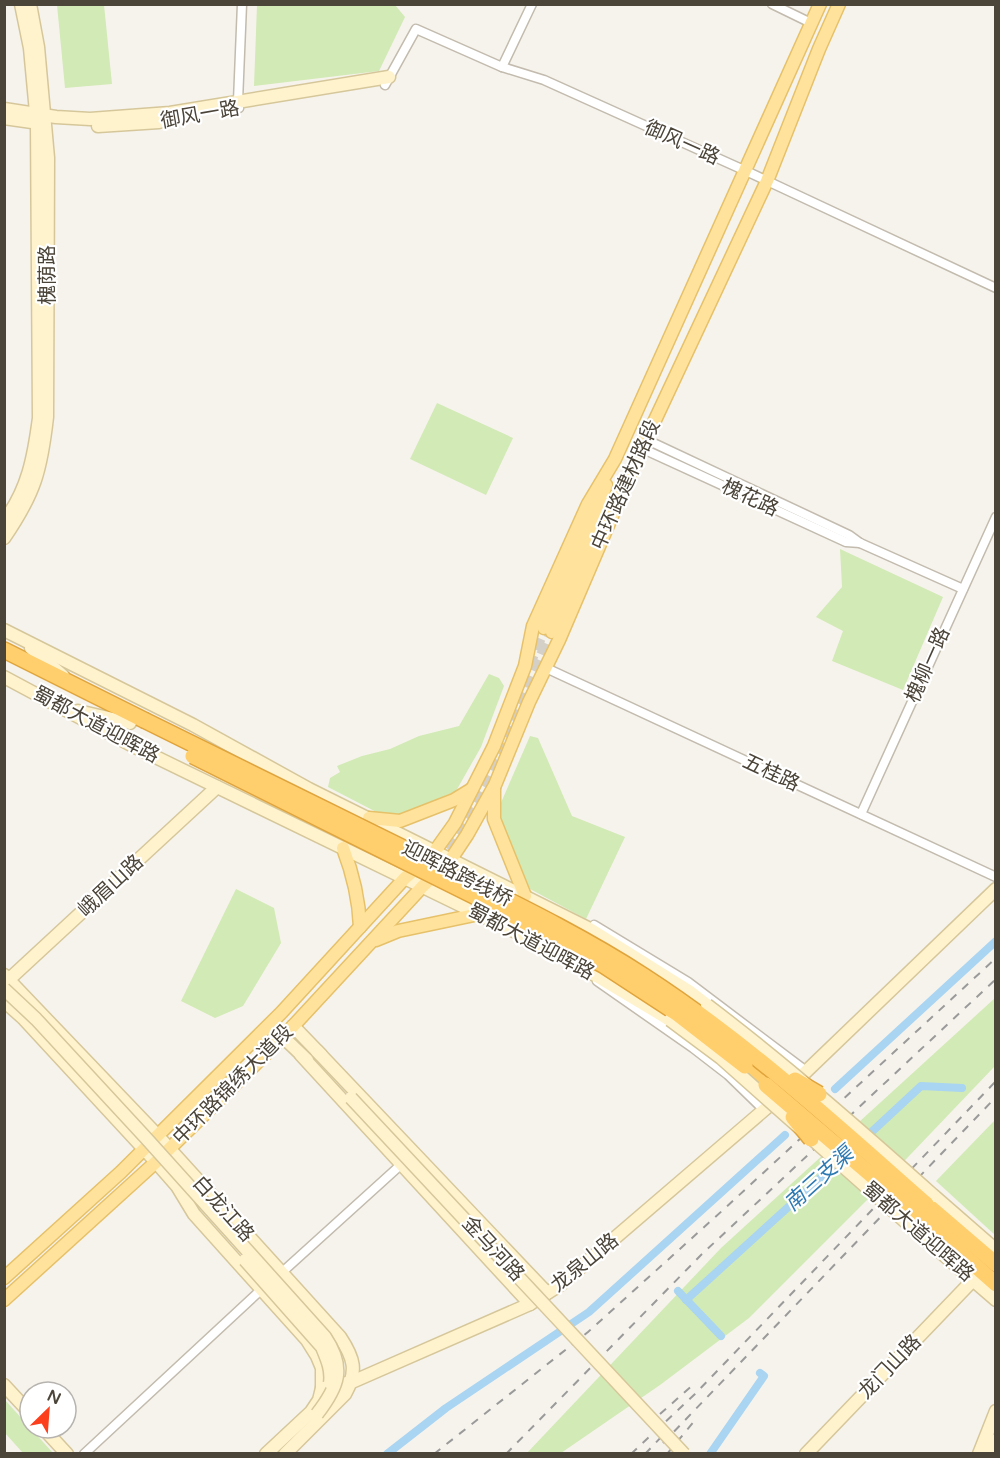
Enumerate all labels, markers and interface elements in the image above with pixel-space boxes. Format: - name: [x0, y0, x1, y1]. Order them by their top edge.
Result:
- street label: 御风一路: [159, 96, 241, 134]
- street label: 御风一路: [641, 116, 723, 170]
- street label: 槐荫路: [36, 245, 60, 305]
- street label: 中环路建材路段: [587, 416, 665, 554]
- street label: 槐花路: [718, 474, 782, 522]
- street label: 槐柳一路: [901, 624, 955, 706]
- street label: 蜀都大道迎晖路: [29, 682, 163, 768]
- street label: 五桂路: [739, 749, 803, 797]
- street label: 迎晖路跨线桥: [398, 836, 516, 912]
- street label: 峨眉山路: [74, 850, 148, 922]
- street label: 蜀都大道迎晖路: [464, 899, 598, 985]
- street label: 中环路锦绣大道段: [168, 1020, 298, 1150]
- water label: 南三支渠: [779, 1140, 861, 1216]
- street label: 白龙江路: [187, 1171, 259, 1247]
- street label: 蜀都大道迎晖路: [857, 1177, 979, 1287]
- street label: 金马河路: [457, 1212, 529, 1286]
- street label: 龙泉山路: [546, 1229, 624, 1297]
- street label: 龙门山路: [854, 1330, 926, 1404]
- north arrow: [18, 1380, 78, 1440]
- text: N: [44, 1386, 64, 1409]

